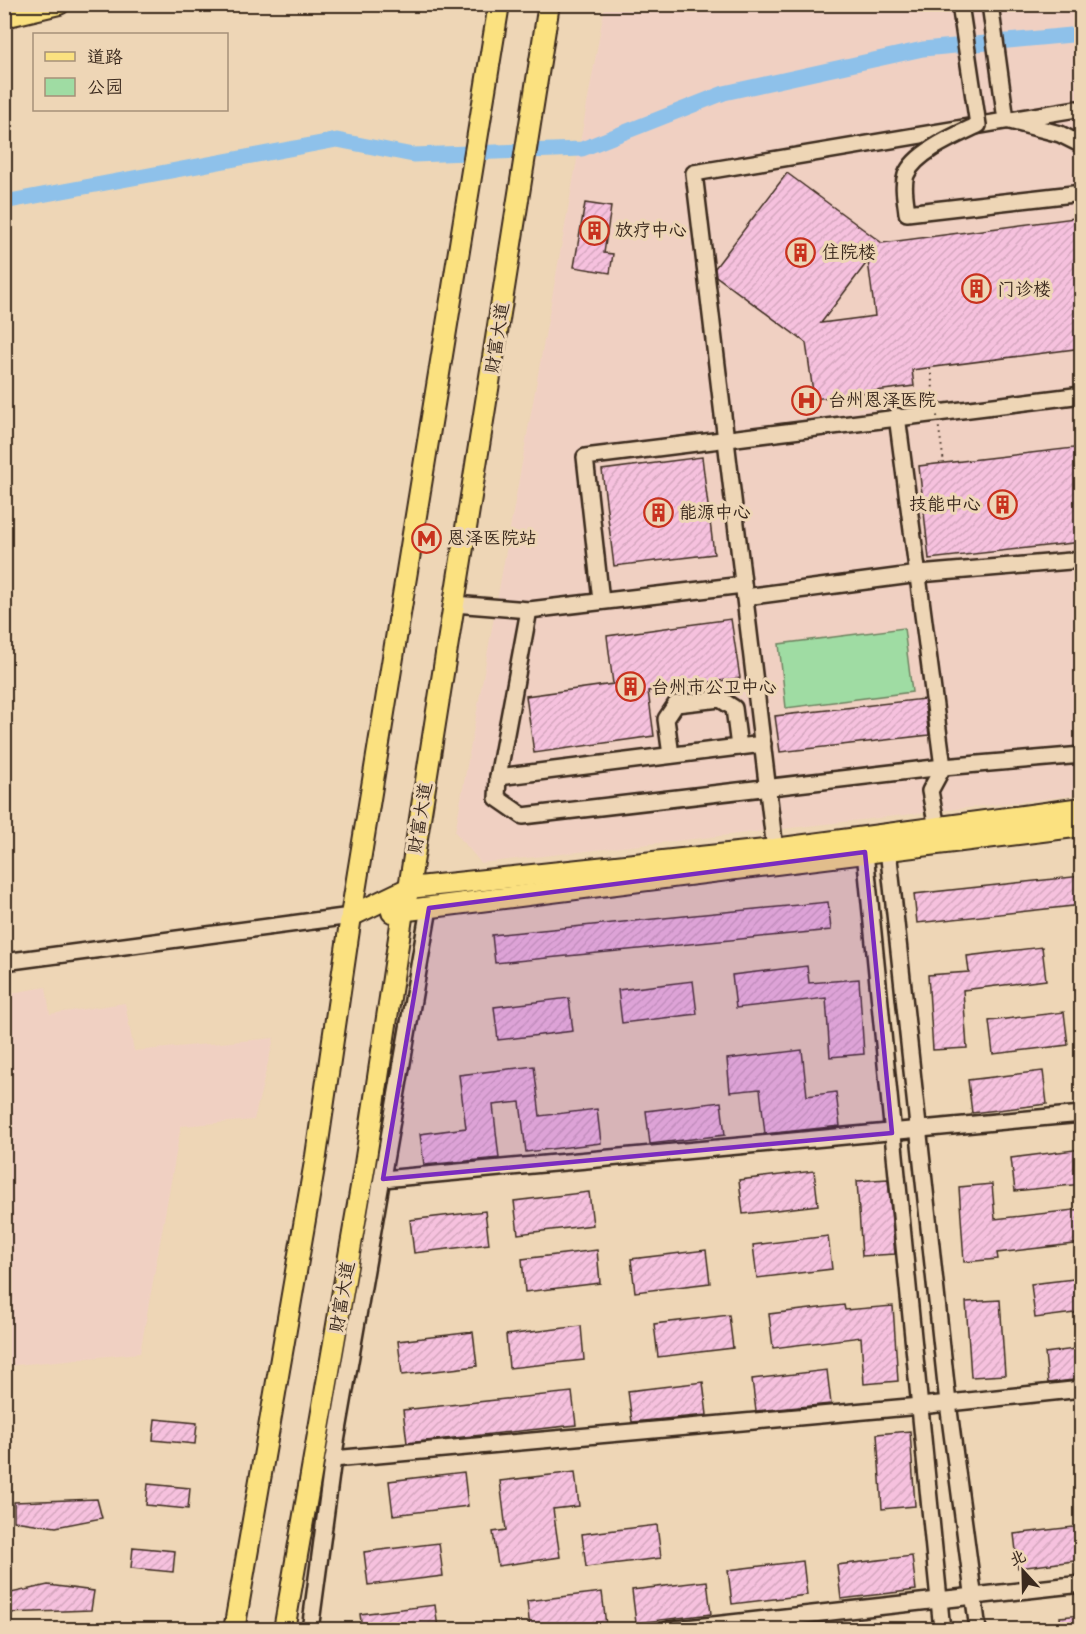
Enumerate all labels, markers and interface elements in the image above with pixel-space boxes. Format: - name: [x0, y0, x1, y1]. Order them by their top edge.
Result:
- legend: [33, 33, 228, 111]
- text: 道路: [87, 45, 123, 69]
- text: 公园: [87, 75, 123, 99]
- building icon: 放疗中心: [578, 214, 610, 246]
- place label: 放疗中心: [615, 218, 687, 242]
- building icon: 住院楼: [785, 236, 817, 268]
- place label: 住院楼: [822, 240, 876, 264]
- building icon: 门诊楼: [960, 273, 992, 305]
- place label: 门诊楼: [997, 277, 1051, 301]
- street label: 财富大道: [480, 301, 514, 375]
- hospital icon: 台州恩泽医院: [791, 384, 823, 416]
- place label: 台州恩泽医院: [828, 388, 936, 412]
- building icon: 技能中心: [986, 488, 1018, 520]
- place label: 技能中心: [909, 492, 981, 516]
- building icon: 能源中心: [642, 496, 674, 528]
- place label: 能源中心: [679, 500, 751, 524]
- metro station icon: 恩泽医院站: [410, 522, 442, 554]
- place label: 恩泽医院站: [447, 526, 537, 550]
- building icon: 台州市公卫中心: [614, 671, 646, 703]
- place label: 台州市公卫中心: [651, 675, 777, 699]
- street label: 财富大道: [403, 781, 437, 855]
- street label: 财富大道: [324, 1259, 360, 1335]
- north arrow: [993, 1541, 1053, 1601]
- text: 北: [1006, 1545, 1029, 1570]

